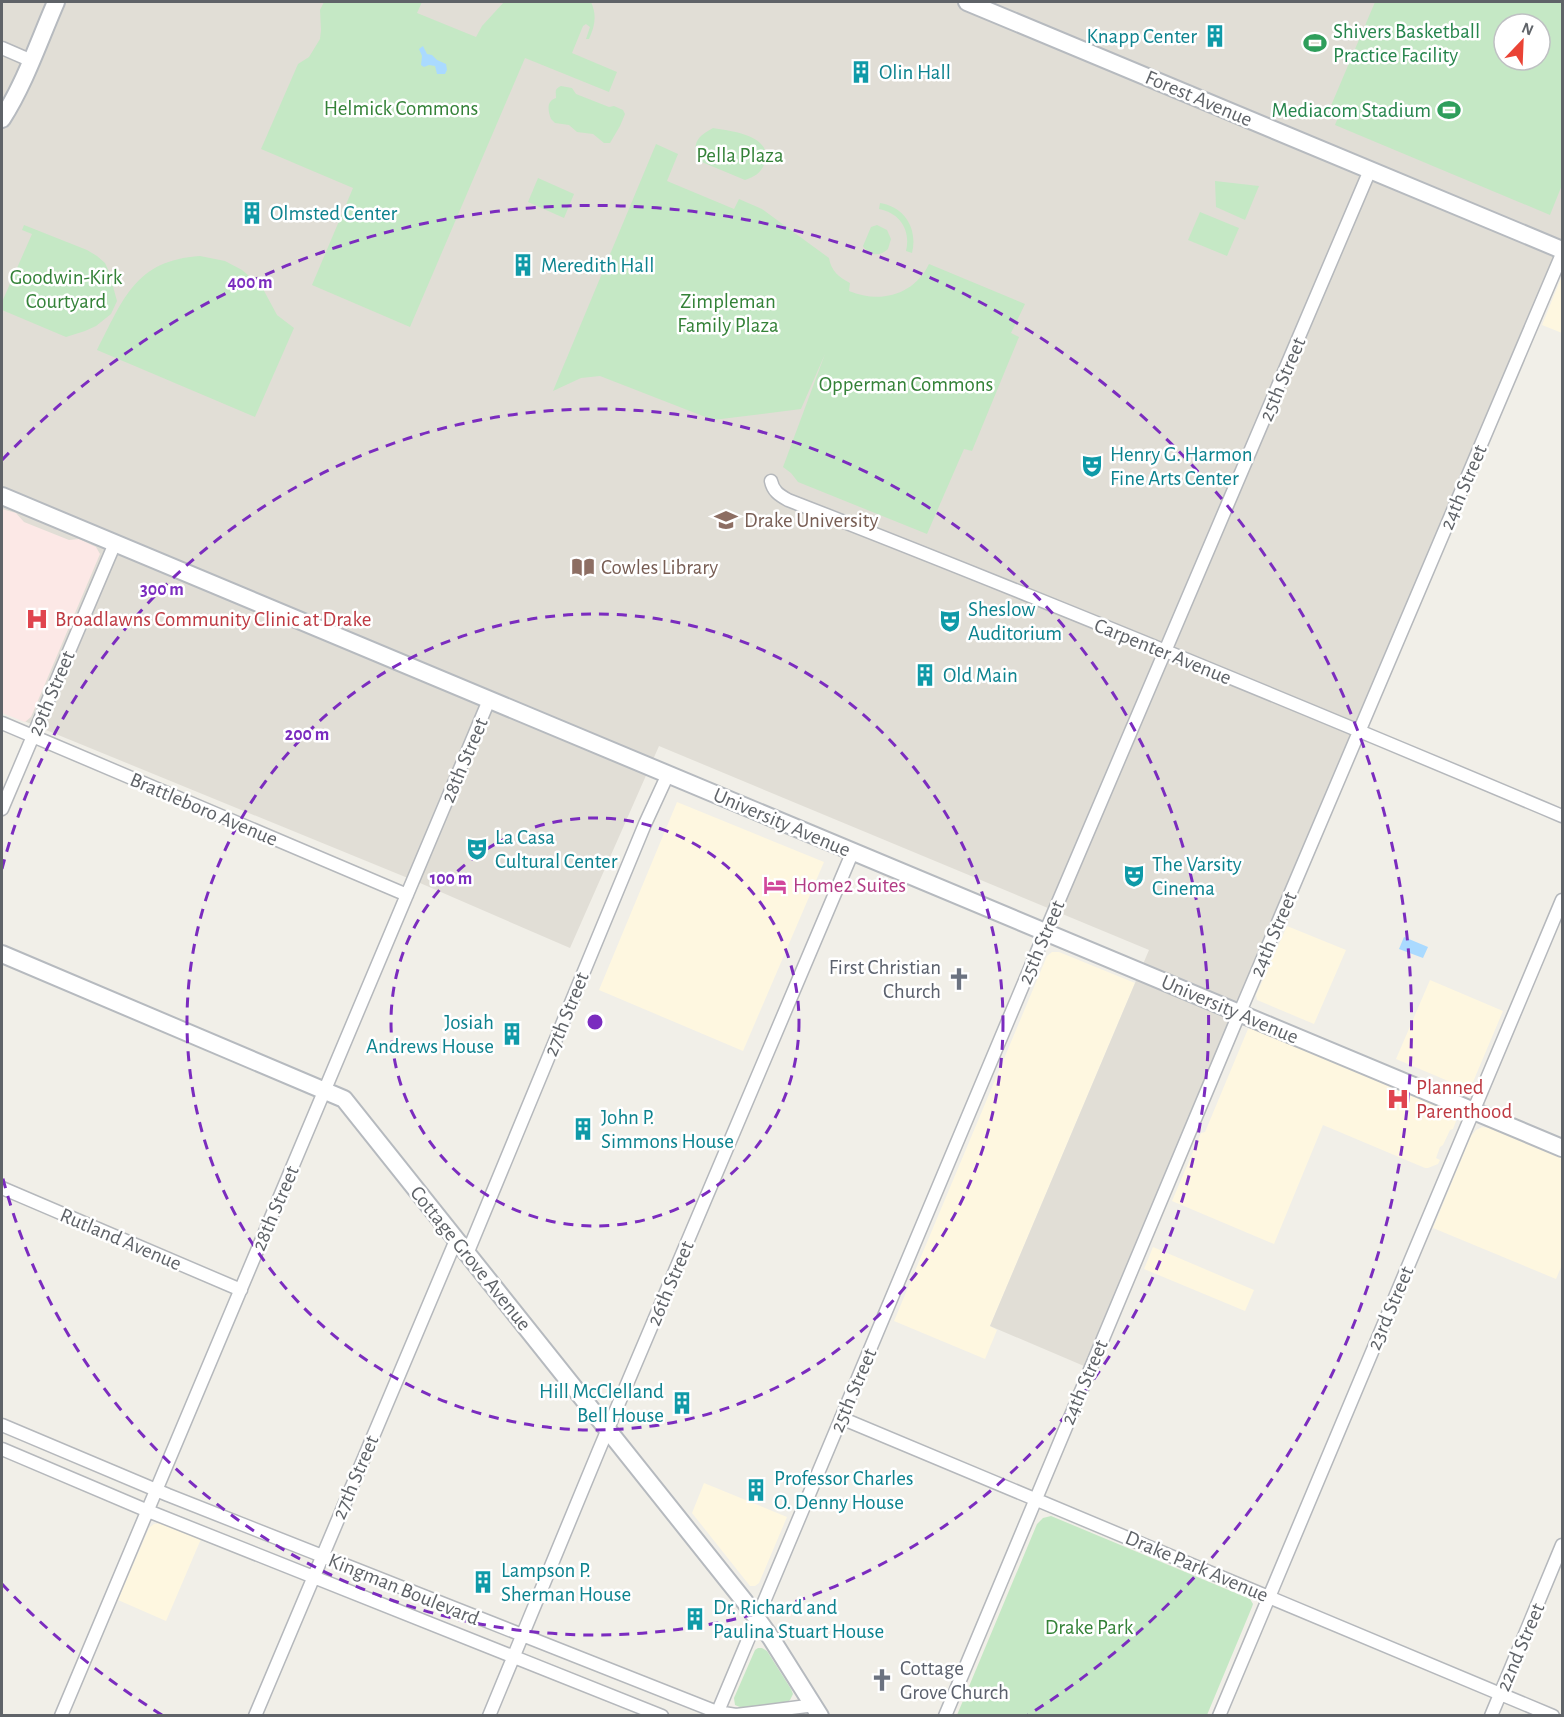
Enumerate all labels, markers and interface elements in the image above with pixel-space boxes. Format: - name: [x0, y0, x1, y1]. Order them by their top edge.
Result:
- north arrow: [1492, 12, 1552, 72]
- text: N: [1519, 20, 1536, 39]
- place label: Shivers Basketball Practice Facility: [1333, 21, 1480, 66]
- building icon: Knapp Center: [1202, 23, 1228, 49]
- place label: Knapp Center: [1086, 26, 1197, 47]
- sports icon: Shivers Basketball Practice Facility: [1302, 30, 1328, 56]
- building icon: Olin Hall: [848, 59, 874, 85]
- place label: Olin Hall: [879, 62, 951, 83]
- street label: Forest Avenue: [1142, 67, 1255, 130]
- sports icon: Mediacom Stadium: [1436, 97, 1462, 123]
- park label: Helmick Commons: [324, 98, 478, 119]
- place label: Mediacom Stadium: [1272, 100, 1431, 121]
- park label: Pella Plaza: [696, 145, 784, 166]
- building icon: Olmsted Center: [239, 200, 265, 226]
- place label: Olmsted Center: [270, 203, 398, 224]
- building icon: Meredith Hall: [510, 252, 536, 278]
- place label: Meredith Hall: [541, 255, 654, 276]
- park label: Goodwin-Kirk Courtyard: [10, 267, 123, 312]
- text: 400 m: [227, 274, 273, 292]
- park label: Zimpleman Family Plaza: [677, 291, 779, 336]
- street label: 25th Street: [1255, 334, 1310, 424]
- park label: Opperman Commons: [819, 374, 993, 395]
- street label: 24th Street: [1436, 441, 1491, 533]
- place label: Henry G. Harmon Fine Arts Center: [1110, 444, 1253, 489]
- theatre icon: Henry G. Harmon Fine Arts Center: [1079, 453, 1105, 479]
- school or university icon: Drake University: [713, 507, 739, 533]
- place label: Drake University: [744, 510, 878, 531]
- library icon: Cowles Library: [570, 554, 596, 580]
- place label: Cowles Library: [601, 557, 718, 578]
- text: 300 m: [140, 581, 184, 599]
- place label: Sheslow Auditorium: [968, 599, 1062, 644]
- hospital icon: Broadlawns Community Clinic at Drake: [24, 606, 50, 632]
- theatre icon: Sheslow Auditorium: [937, 608, 963, 634]
- place label: Broadlawns Community Clinic at Drake: [55, 609, 371, 630]
- street label: Carpenter Avenue: [1091, 614, 1234, 689]
- street label: 29th Street: [24, 647, 79, 739]
- building icon: Old Main: [912, 662, 938, 688]
- place label: Old Main: [943, 665, 1018, 686]
- street label: 28th Street: [437, 714, 492, 806]
- text: 200 m: [285, 726, 329, 744]
- street label: Brattleboro Avenue: [127, 769, 281, 850]
- street label: University Avenue: [710, 784, 854, 861]
- place label: La Casa Cultural Center: [495, 827, 618, 872]
- theatre icon: La Casa Cultural Center: [464, 836, 490, 862]
- place label: The Varsity Cinema: [1152, 854, 1242, 899]
- theatre icon: The Varsity Cinema: [1121, 863, 1147, 889]
- text: 100 m: [430, 870, 472, 888]
- hotel icon: Home2 Suites: [762, 872, 788, 898]
- place label: Home2 Suites: [793, 875, 906, 896]
- street label: 24th Street: [1246, 888, 1301, 980]
- street label: 25th Street: [1014, 897, 1069, 987]
- place label: First Christian Church: [829, 957, 941, 1002]
- church icon: First Christian Church: [946, 966, 972, 992]
- street label: 27th Street: [540, 969, 593, 1059]
- street label: University Avenue: [1158, 971, 1302, 1048]
- place label: Josiah Andrews House: [366, 1012, 494, 1057]
- centre of rings: [585, 1012, 605, 1032]
- building icon: Josiah Andrews House: [499, 1021, 525, 1047]
- place label: Planned Parenthood: [1416, 1077, 1512, 1122]
- hospital icon: Planned Parenthood: [1385, 1086, 1411, 1112]
- place label: John P. Simmons House: [601, 1107, 734, 1152]
- building icon: John P. Simmons House: [570, 1116, 596, 1142]
- street label: 28th Street: [248, 1162, 303, 1254]
- street label: Cottage Grove Avenue: [406, 1182, 535, 1335]
- street label: Rutland Avenue: [57, 1204, 185, 1274]
- street label: 26th Street: [643, 1237, 698, 1329]
- street label: 23rd Street: [1363, 1263, 1418, 1353]
- street label: 24th Street: [1057, 1336, 1112, 1428]
- street label: 25th Street: [826, 1345, 881, 1435]
- place label: Hill McClelland Bell House: [539, 1381, 664, 1426]
- building icon: Hill McClelland Bell House: [669, 1390, 695, 1416]
- street label: 27th Street: [328, 1432, 383, 1522]
- place label: Professor Charles O. Denny House: [774, 1468, 914, 1513]
- building icon: Professor Charles O. Denny House: [743, 1477, 769, 1503]
- street label: Drake Park Avenue: [1122, 1527, 1271, 1606]
- street label: Kingman Boulevard: [325, 1550, 482, 1629]
- place label: Lampson P. Sherman House: [501, 1560, 631, 1605]
- building icon: Lampson P. Sherman House: [470, 1569, 496, 1595]
- place label: Dr. Richard and Paulina Stuart House: [713, 1597, 884, 1642]
- street label: 22nd Street: [1492, 1600, 1549, 1694]
- building icon: Dr. Richard and Paulina Stuart House: [682, 1606, 708, 1632]
- park label: Drake Park: [1045, 1617, 1134, 1638]
- place label: Cottage Grove Church: [900, 1658, 1009, 1703]
- church icon: Cottage Grove Church: [869, 1667, 895, 1693]

